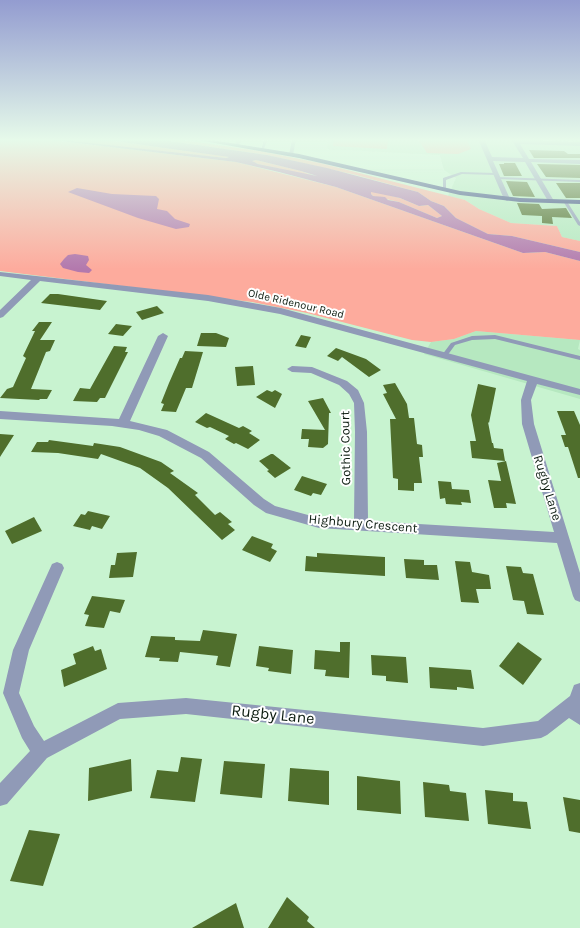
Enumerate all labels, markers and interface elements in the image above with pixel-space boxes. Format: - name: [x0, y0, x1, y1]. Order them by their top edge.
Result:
- street label: Olde Ridenour Road: [247, 287, 345, 321]
- street label: Gothic Court: [338, 411, 354, 485]
- street label: Rugby Lane: [530, 453, 564, 523]
- street label: Highbury Crescent: [308, 511, 418, 537]
- street label: Rugby Lane: [231, 701, 315, 729]

